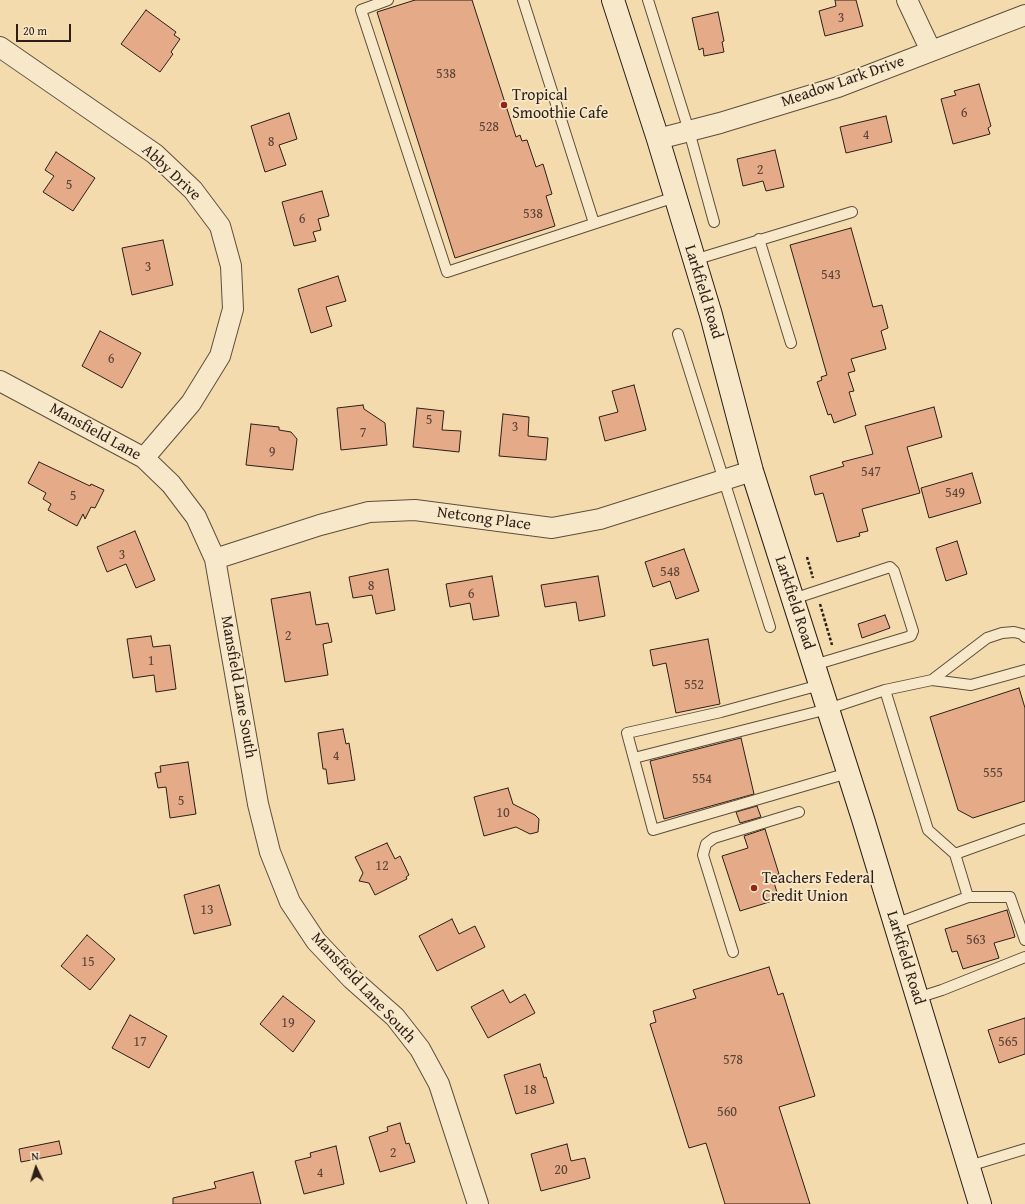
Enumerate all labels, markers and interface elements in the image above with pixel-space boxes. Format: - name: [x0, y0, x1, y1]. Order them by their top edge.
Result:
- house number: 3: [838, 10, 844, 26]
- scale bar: [18, 16, 73, 42]
- text: 20 m: [23, 22, 47, 39]
- street label: Meadow Lark Drive: [779, 52, 907, 112]
- house number: 538: [436, 66, 456, 82]
- place label: Tropical Smoothie Cafe: [512, 86, 608, 124]
- marker: Tropical Smoothie Cafe: [499, 100, 509, 110]
- house number: 6: [961, 105, 967, 121]
- house number: 528: [479, 119, 499, 135]
- house number: 4: [863, 127, 869, 143]
- house number: 8: [268, 134, 274, 150]
- street label: Abby Drive: [138, 141, 204, 205]
- house number: 2: [757, 162, 763, 178]
- house number: 5: [66, 177, 72, 193]
- house number: 538: [523, 206, 543, 222]
- house number: 6: [299, 211, 305, 227]
- street label: Larkfield Road: [680, 243, 726, 341]
- house number: 3: [145, 259, 151, 275]
- house number: 543: [821, 267, 841, 283]
- house number: 6: [108, 351, 114, 367]
- street label: Mansfield Lane: [46, 399, 144, 465]
- house number: 5: [426, 412, 432, 428]
- house number: 3: [512, 419, 518, 435]
- house number: 7: [360, 425, 366, 441]
- house number: 9: [269, 444, 275, 460]
- house number: 547: [861, 464, 881, 480]
- house number: 549: [945, 485, 965, 501]
- house number: 5: [70, 488, 76, 504]
- street label: Netcong Place: [436, 503, 532, 535]
- house number: 3: [119, 547, 125, 563]
- street label: Larkfield Road: [770, 554, 818, 652]
- house number: 548: [660, 564, 680, 580]
- house number: 8: [368, 578, 374, 594]
- house number: 6: [468, 586, 474, 602]
- street label: Mansfield Lane South: [216, 614, 260, 760]
- house number: 2: [285, 628, 291, 644]
- house number: 1: [148, 653, 154, 669]
- house number: 552: [684, 677, 704, 693]
- house number: 4: [333, 748, 339, 764]
- house number: 555: [983, 765, 1003, 781]
- house number: 554: [692, 771, 712, 787]
- house number: 5: [178, 793, 184, 809]
- house number: 10: [496, 805, 510, 821]
- house number: 12: [375, 858, 389, 874]
- place label: Teachers Federal Credit Union: [762, 869, 874, 907]
- marker: Teachers Federal Credit Union: [749, 883, 759, 893]
- house number: 13: [200, 902, 214, 918]
- street label: Larkfield Road: [882, 909, 928, 1007]
- street label: Mansfield Lane South: [307, 929, 419, 1047]
- house number: 563: [966, 932, 986, 948]
- house number: 15: [81, 954, 95, 970]
- house number: 19: [281, 1015, 295, 1031]
- house number: 17: [133, 1034, 147, 1050]
- house number: 565: [998, 1034, 1018, 1050]
- house number: 578: [723, 1052, 743, 1068]
- house number: 18: [523, 1082, 537, 1098]
- house number: 560: [717, 1104, 737, 1120]
- house number: 2: [390, 1145, 396, 1161]
- north arrow: [16, 1148, 56, 1188]
- text: N: [31, 1148, 39, 1164]
- house number: 20: [554, 1162, 568, 1178]
- house number: 4: [317, 1165, 323, 1181]

